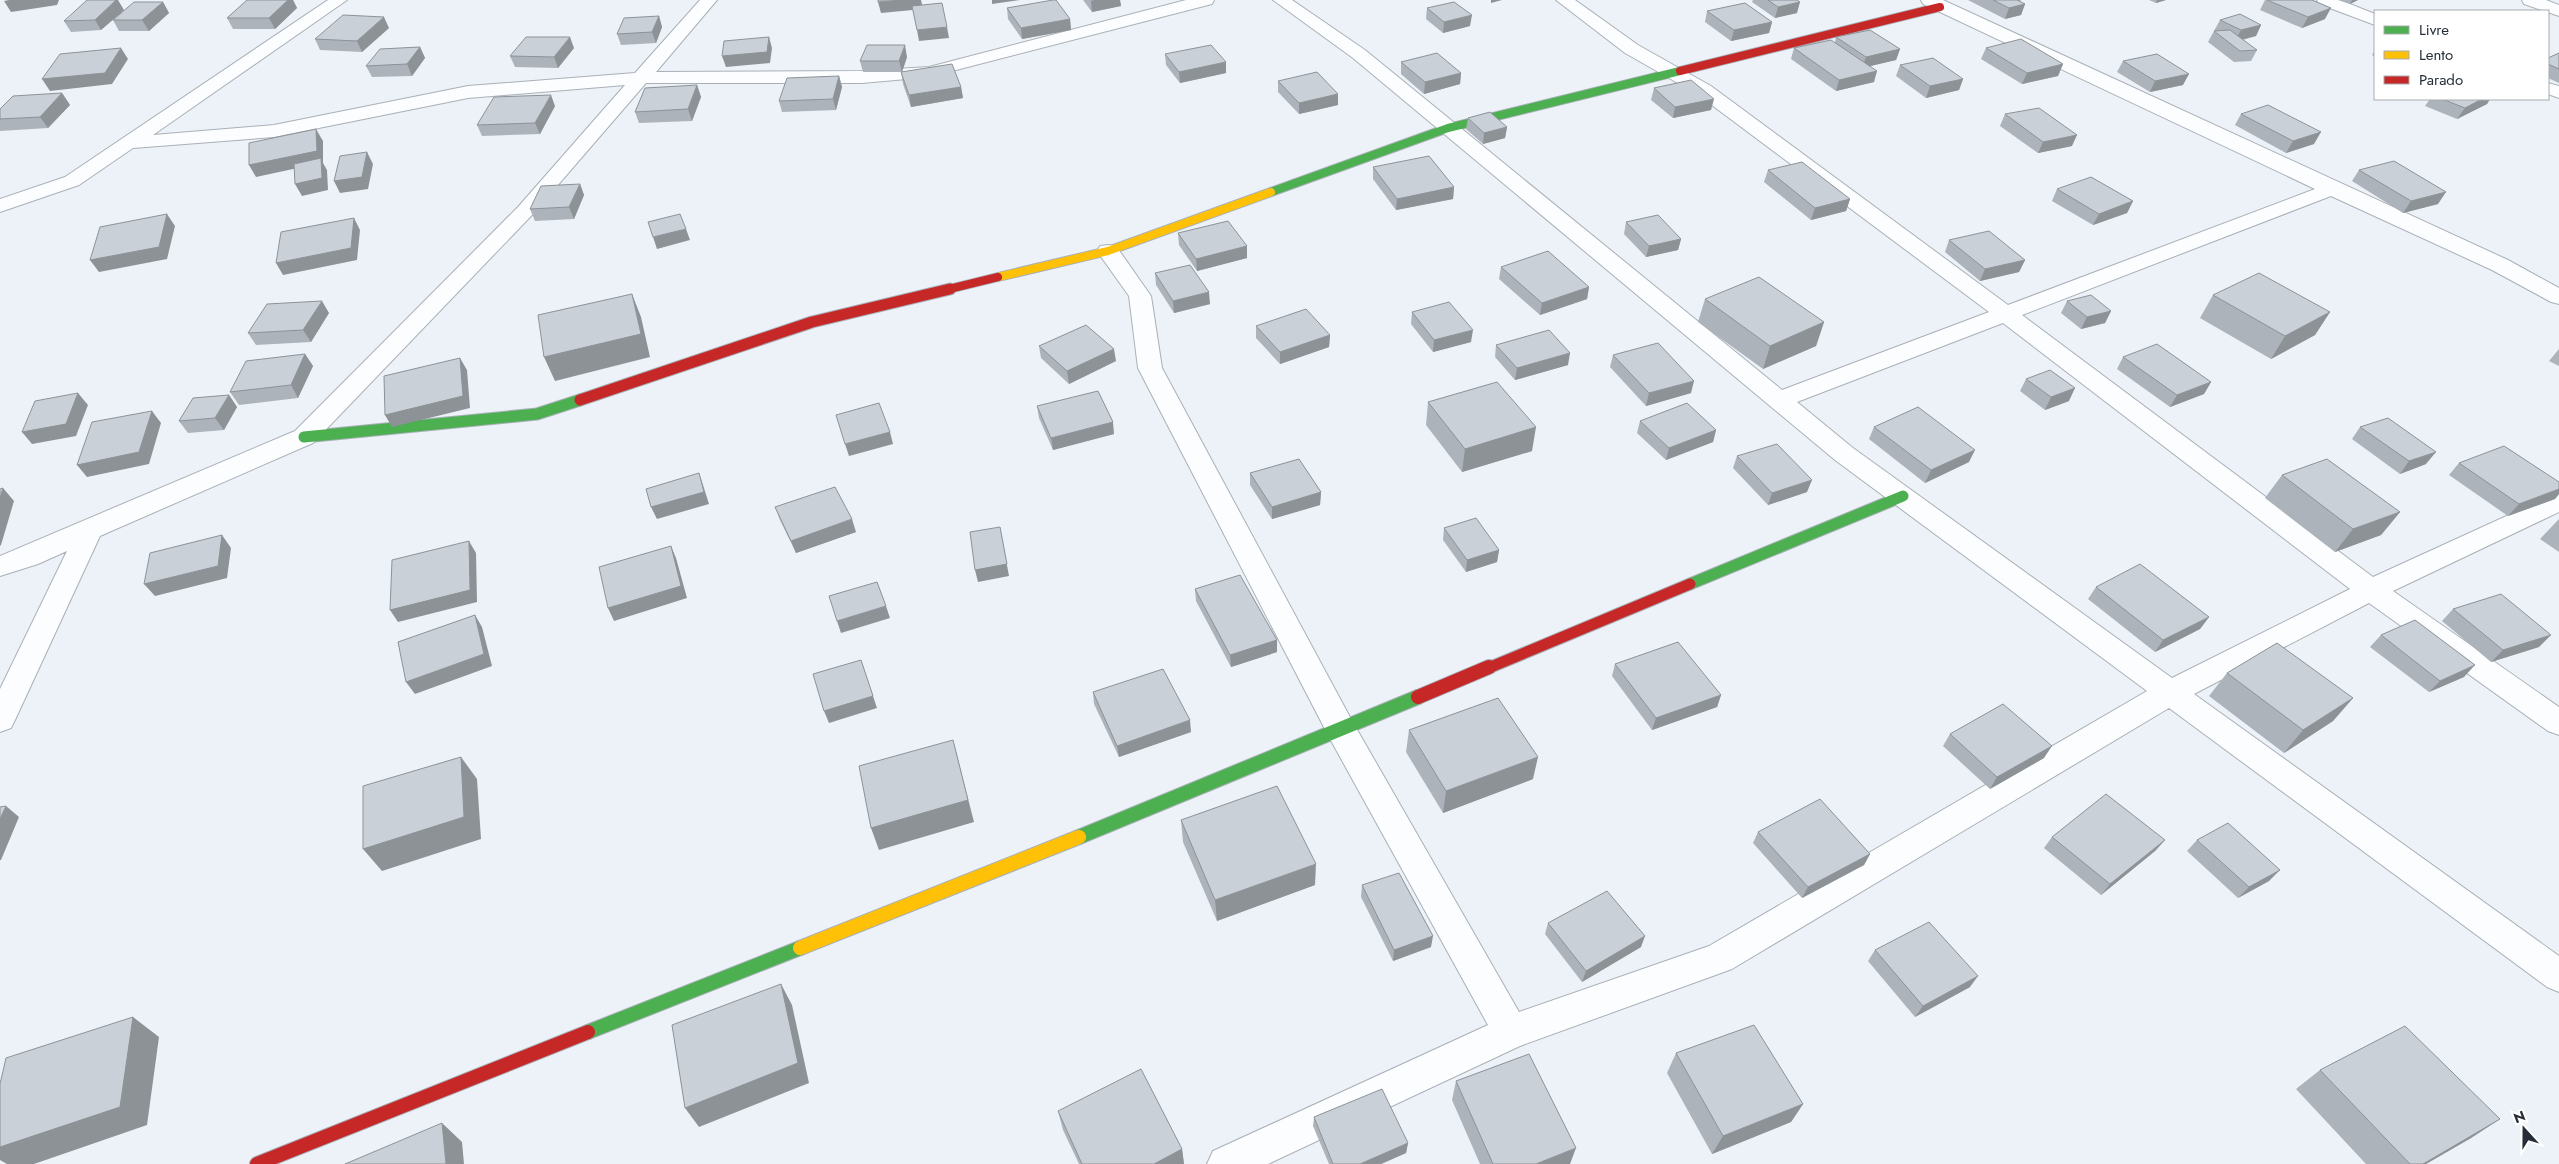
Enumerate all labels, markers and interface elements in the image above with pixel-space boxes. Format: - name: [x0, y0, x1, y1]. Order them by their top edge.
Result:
- legend: [2374, 10, 2549, 100]
- text: Livre: [2419, 19, 2449, 41]
- text: Lento: [2419, 44, 2453, 66]
- text: Parado: [2419, 69, 2463, 91]
- north arrow: [2499, 1104, 2549, 1154]
- text: N: [2511, 1106, 2528, 1128]

